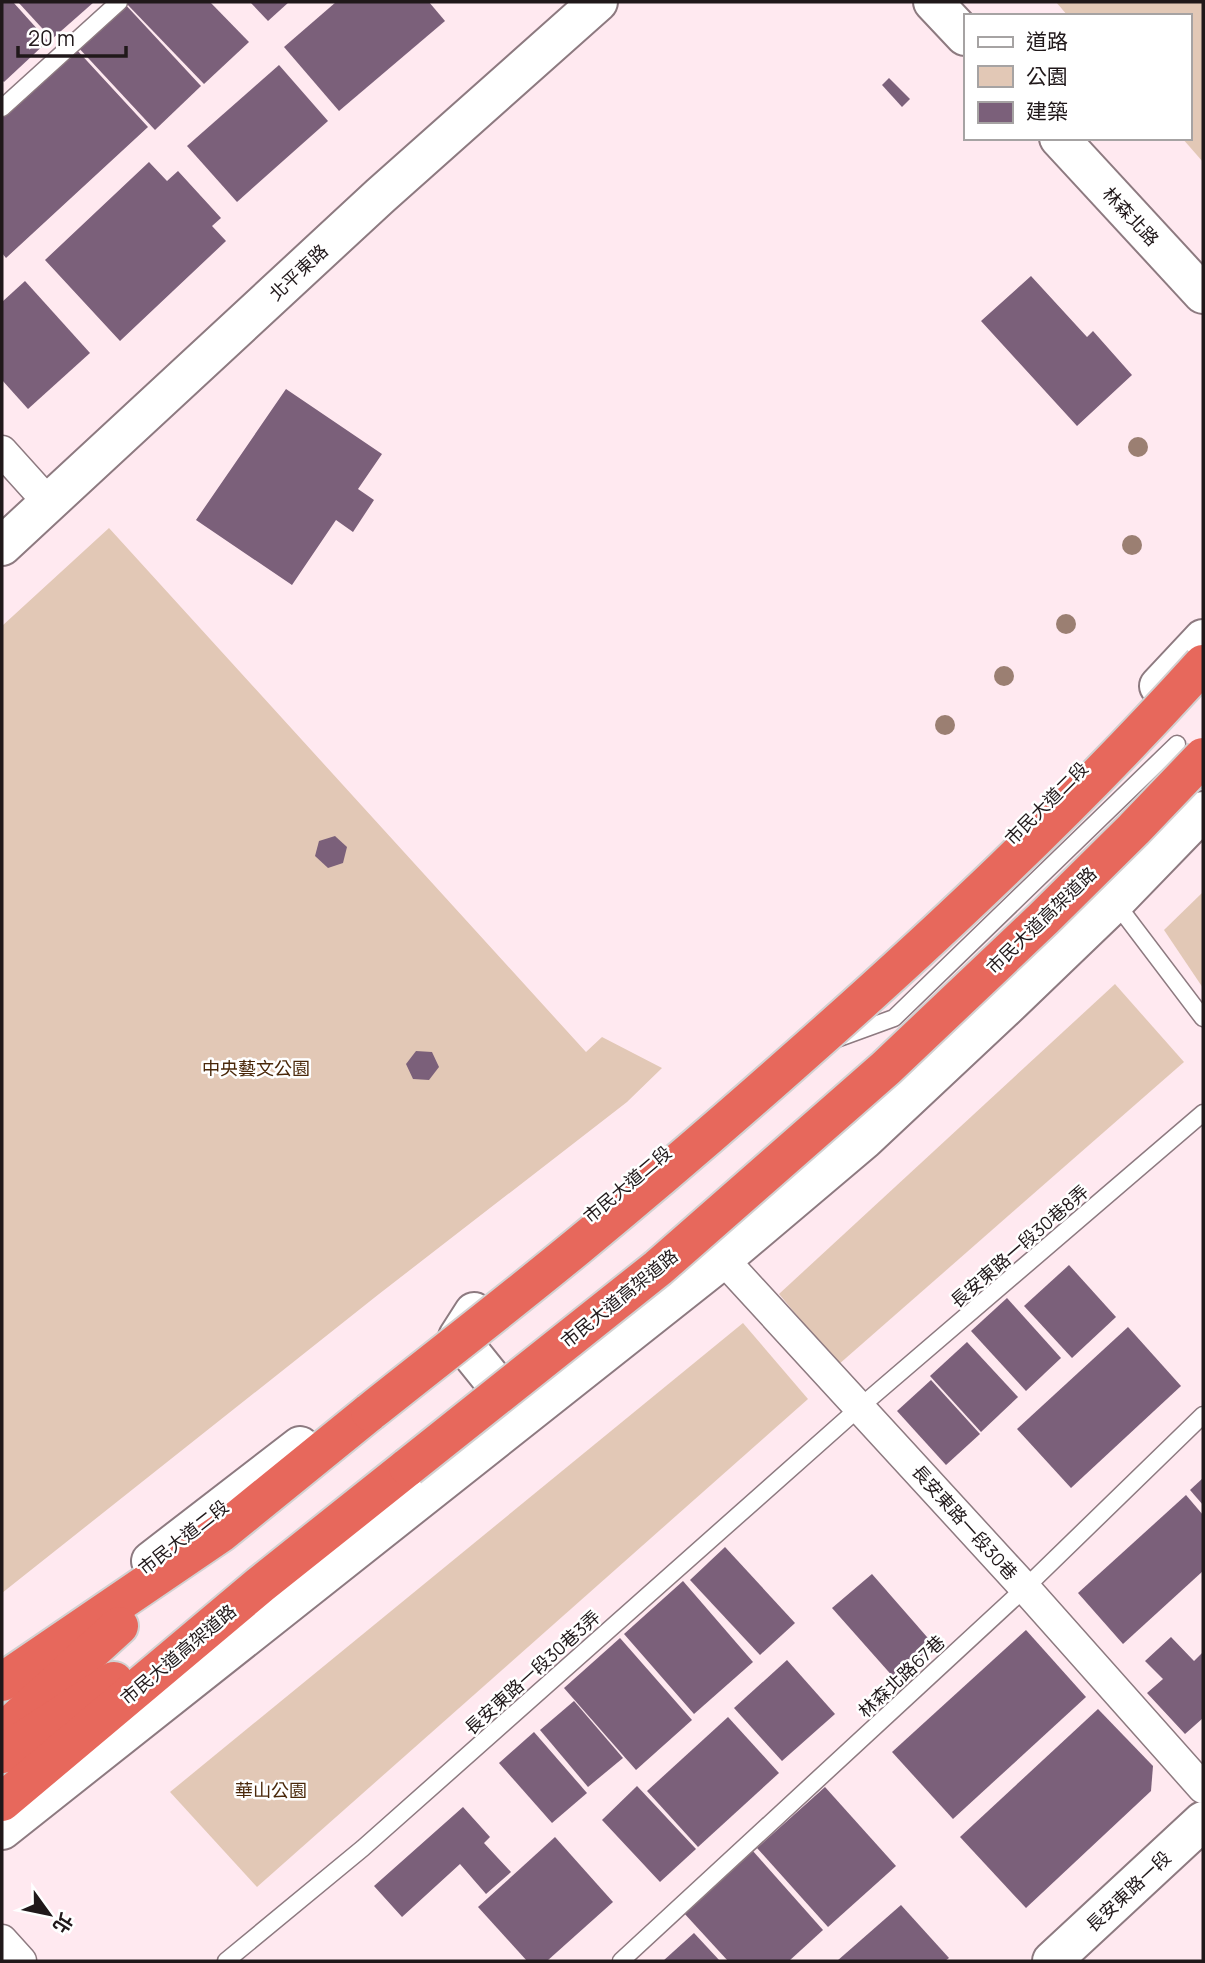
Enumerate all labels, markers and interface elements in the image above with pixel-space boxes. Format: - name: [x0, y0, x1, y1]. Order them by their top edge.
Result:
- scale bar: [18, 14, 126, 58]
- legend: [964, 14, 1191, 140]
- text: 20 m: [28, 24, 75, 52]
- text: 道路: [1026, 27, 1068, 55]
- text: 公園: [1026, 62, 1068, 90]
- text: 建築: [1026, 97, 1068, 125]
- street label: 林森北路: [1098, 181, 1164, 251]
- street label: 北平東路: [263, 239, 333, 305]
- street label: 市民大道二段: [999, 756, 1093, 850]
- street label: 市民大道高架道路: [981, 861, 1101, 979]
- park label: 中央藝文公園: [202, 1056, 310, 1080]
- street label: 市民大道二段: [578, 1140, 676, 1228]
- street label: 長安東路一段30巷8弄: [945, 1179, 1093, 1313]
- street label: 市民大道高架道路: [555, 1243, 683, 1353]
- street label: 長安東路一段30巷: [907, 1459, 1023, 1585]
- street label: 市民大道二段: [133, 1494, 233, 1580]
- street label: 市民大道高架道路: [115, 1599, 241, 1709]
- street label: 長安東路一段30巷3弄: [459, 1605, 605, 1739]
- street label: 林森北路67巷: [853, 1630, 949, 1722]
- park label: 華山公園: [235, 1778, 307, 1802]
- street label: 長安東路一段: [1080, 1845, 1176, 1937]
- north arrow: [14, 1879, 84, 1949]
- text: 北: [47, 1908, 79, 1938]

